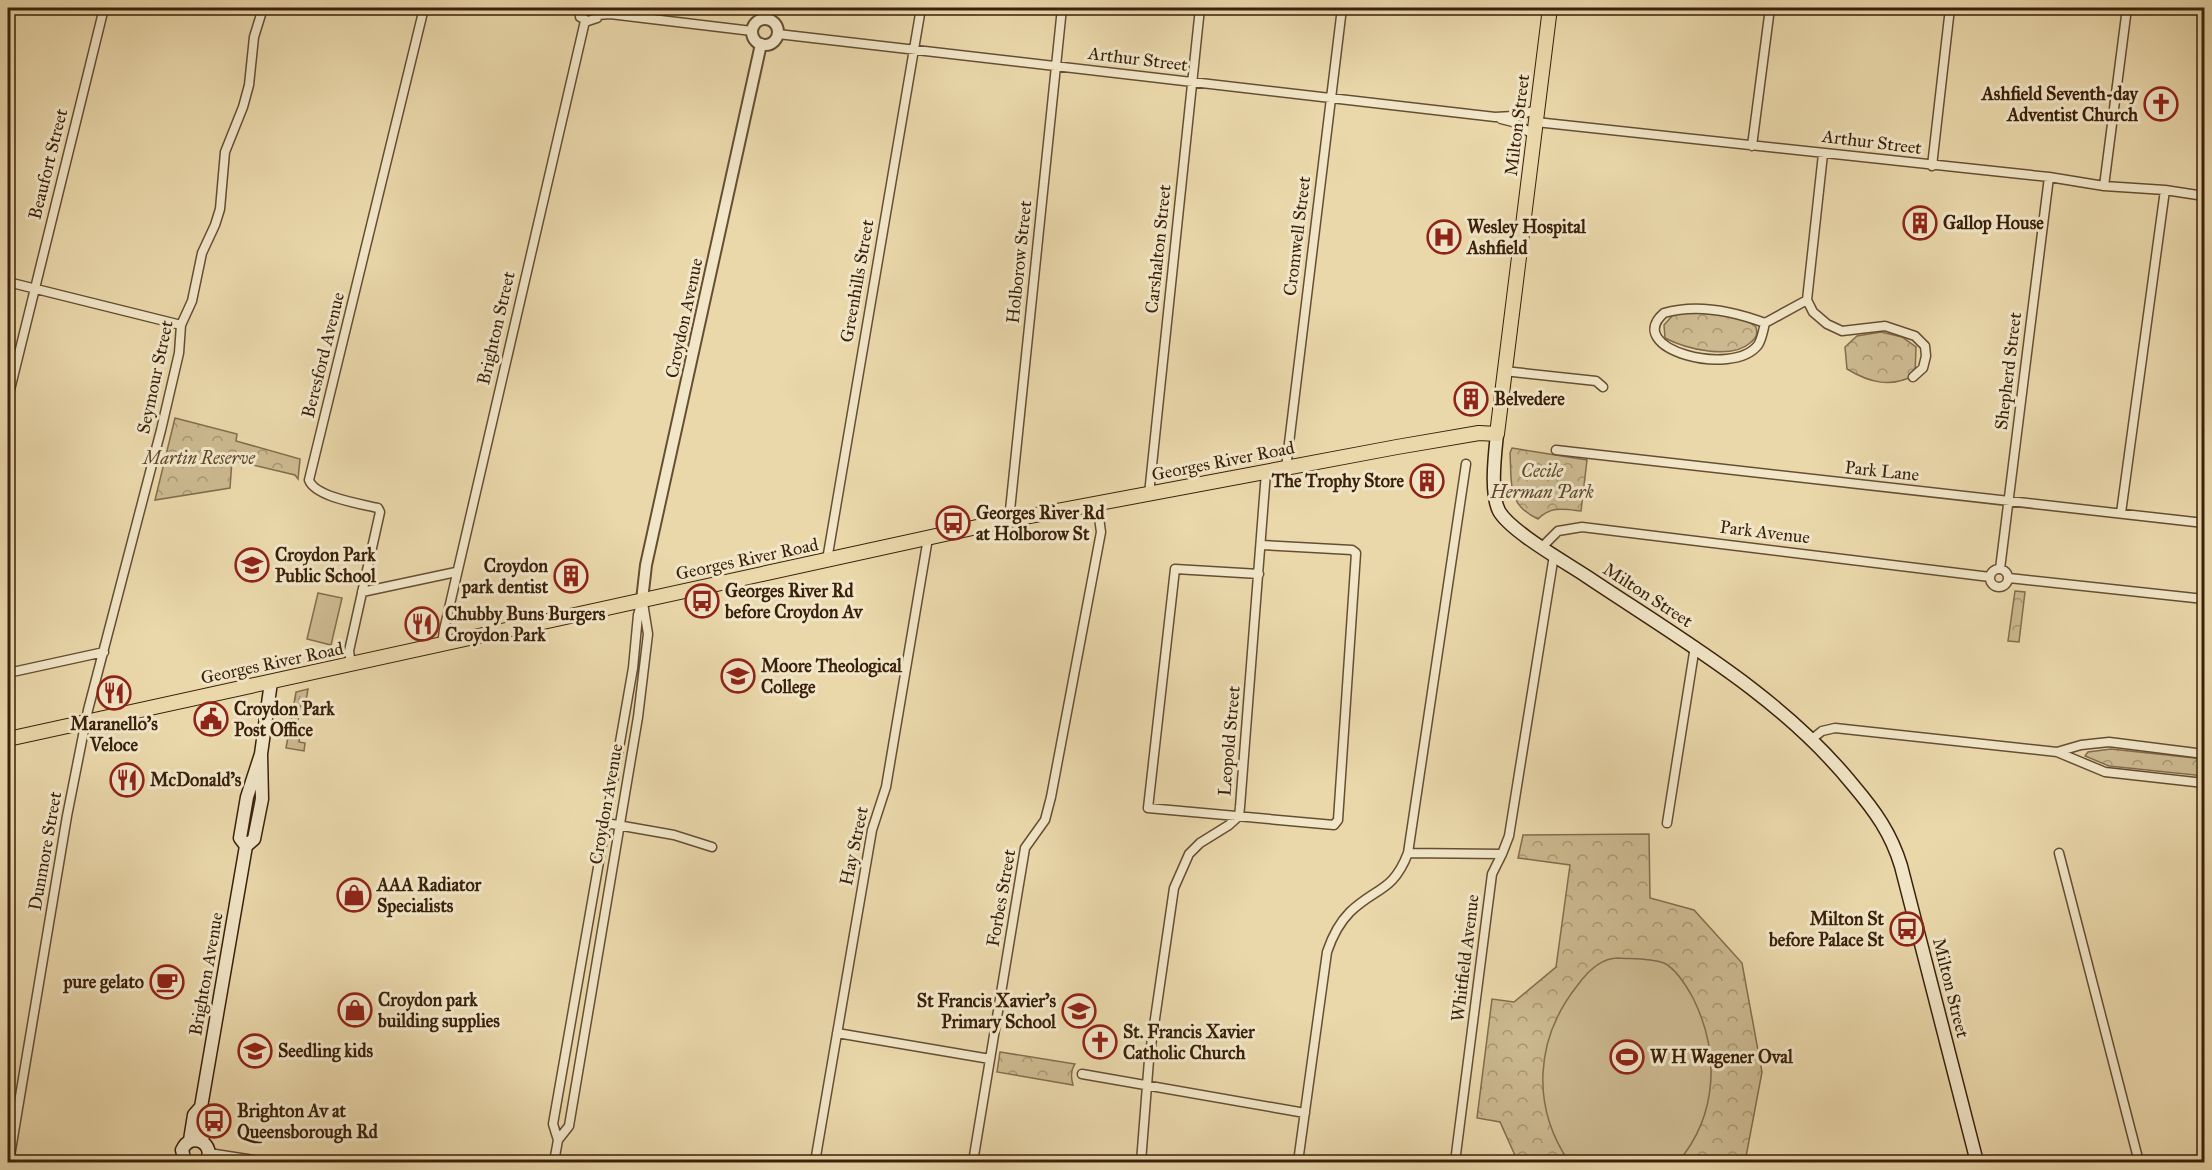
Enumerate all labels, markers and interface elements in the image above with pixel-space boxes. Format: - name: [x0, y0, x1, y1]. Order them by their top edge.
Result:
- street label: Arthur Street: [1086, 42, 1190, 76]
- street label: Milton Street: [1500, 72, 1534, 177]
- place label: Ashfield Seventh-day Adventist Church: [1981, 83, 2140, 126]
- church icon: Ashfield Seventh-day Adventist Church: [2143, 86, 2179, 122]
- street label: Beaufort Street: [24, 106, 73, 222]
- street label: Arthur Street: [1820, 125, 1924, 159]
- street label: Cromwell Street: [1279, 174, 1315, 297]
- street label: Carshalton Street: [1140, 183, 1176, 315]
- street label: Holborow Street: [1002, 199, 1036, 325]
- building icon: Gallop House: [1902, 205, 1938, 241]
- place label: Gallop House: [1943, 212, 2044, 235]
- place label: Wesley Hospital Ashfield: [1466, 216, 1587, 259]
- street label: Greenhills Street: [835, 217, 879, 344]
- hospital icon: Wesley Hospital Ashfield: [1426, 219, 1462, 255]
- street label: Croydon Avenue: [661, 256, 707, 380]
- street label: Brighton Street: [472, 269, 521, 387]
- street label: Beresford Avenue: [297, 290, 349, 420]
- street label: Shepherd Street: [1990, 310, 2026, 431]
- street label: Seymour Street: [132, 318, 178, 436]
- building icon: Belvedere: [1453, 381, 1489, 417]
- place label: Belvedere: [1494, 388, 1565, 410]
- street label: Georges River Road: [1150, 436, 1297, 487]
- park label: Martin Reserve: [141, 447, 256, 469]
- street label: Park Lane: [1844, 456, 1920, 486]
- park label: Cecile Herman Park: [1489, 460, 1594, 503]
- building icon: The Trophy Store: [1409, 463, 1445, 499]
- place label: The Trophy Store: [1271, 470, 1404, 493]
- place label: Georges River Rd at Holborow St: [976, 502, 1105, 545]
- bus stop icon: Georges River Rd at Holborow St: [935, 505, 971, 541]
- street label: Park Avenue: [1719, 516, 1811, 548]
- street label: Georges River Road: [674, 533, 821, 586]
- place label: Croydon Park Public School: [275, 544, 377, 587]
- school or university icon: Croydon Park Public School: [234, 547, 270, 583]
- place label: Croydon park dentist: [461, 555, 549, 599]
- building icon: Croydon park dentist: [553, 558, 589, 594]
- street label: Milton Street: [1599, 558, 1697, 632]
- place label: Georges River Rd before Croydon Av: [724, 580, 864, 624]
- bus stop icon: Georges River Rd before Croydon Av: [684, 583, 720, 619]
- place label: Chubby Buns Burgers Croydon Park: [445, 603, 606, 647]
- restaurant icon: Chubby Buns Burgers Croydon Park: [404, 606, 440, 642]
- street label: Georges River Road: [199, 637, 346, 690]
- place label: Moore Theological College: [761, 655, 903, 699]
- school or university icon: Moore Theological College: [720, 658, 756, 694]
- restaurant icon: Maranello's Veloce: [96, 675, 132, 711]
- street label: Leopold Street: [1213, 684, 1245, 797]
- place label: Croydon Park Post Office: [234, 698, 335, 741]
- public building icon: Croydon Park Post Office: [193, 701, 229, 737]
- place label: Maranello's Veloce: [70, 713, 158, 756]
- street label: Croydon Avenue: [585, 742, 627, 866]
- restaurant icon: McDonald's: [109, 762, 145, 798]
- place label: McDonald's: [150, 769, 242, 791]
- street label: Dunmore Street: [24, 789, 66, 912]
- street label: Hay Street: [835, 804, 873, 887]
- street label: Forbes Street: [982, 847, 1021, 948]
- place label: AAA Radiator Specialists: [376, 874, 483, 918]
- shop icon: AAA Radiator Specialists: [336, 877, 372, 913]
- street label: Whitfield Avenue: [1446, 893, 1484, 1023]
- place label: Milton St before Palace St: [1768, 908, 1885, 951]
- street label: Brighton Avenue: [184, 911, 229, 1038]
- bus stop icon: Milton St before Palace St: [1889, 911, 1925, 947]
- street label: Milton Street: [1928, 936, 1974, 1041]
- cafe icon: pure gelato: [149, 964, 185, 1000]
- place label: pure gelato: [62, 971, 144, 994]
- place label: Croydon park building supplies: [377, 989, 500, 1033]
- place label: St Francis Xavier's Primary School: [917, 990, 1057, 1034]
- shop icon: Croydon park building supplies: [337, 992, 373, 1028]
- school or university icon: St Francis Xavier's Primary School: [1061, 993, 1097, 1029]
- place label: St. Francis Xavier Catholic Church: [1123, 1021, 1256, 1064]
- church icon: St. Francis Xavier Catholic Church: [1082, 1024, 1118, 1060]
- school or university icon: Seedling kids: [237, 1033, 273, 1069]
- sports icon: W H Wagener Oval: [1609, 1039, 1645, 1075]
- place label: Seedling kids: [278, 1040, 373, 1063]
- place label: W H Wagener Oval: [1650, 1046, 1794, 1069]
- place label: Brighton Av at Queensborough Rd: [237, 1100, 379, 1144]
- bus stop icon: Brighton Av at Queensborough Rd: [196, 1103, 232, 1139]

